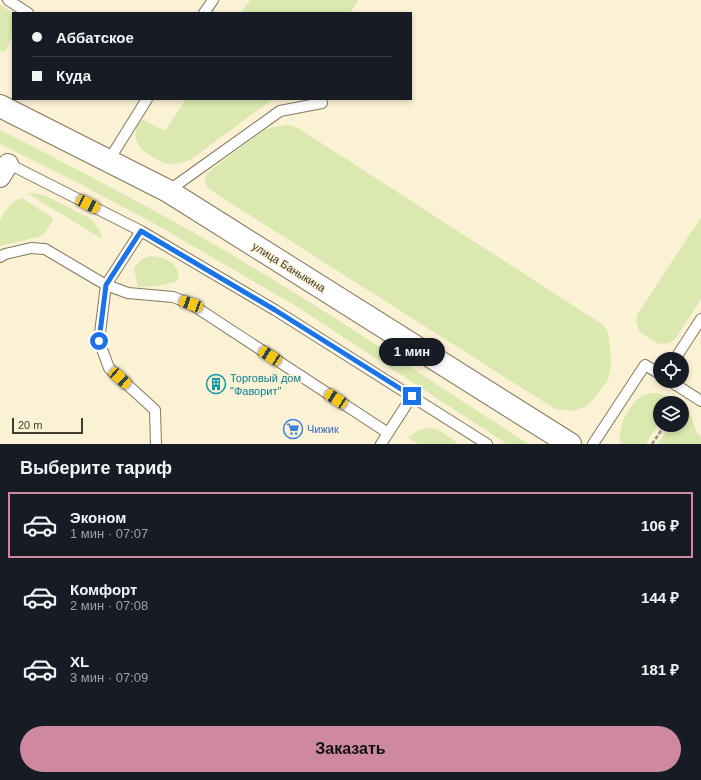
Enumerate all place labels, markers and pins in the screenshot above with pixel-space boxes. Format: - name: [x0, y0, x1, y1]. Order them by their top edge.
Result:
- place label: Торговый дом "Фаворит": [230, 372, 301, 397]
- building icon: Торговый дом "Фаворит": [205, 373, 227, 395]
- supermarket icon: Чижик: [282, 418, 304, 440]
- place label: Чижик: [307, 423, 339, 435]

